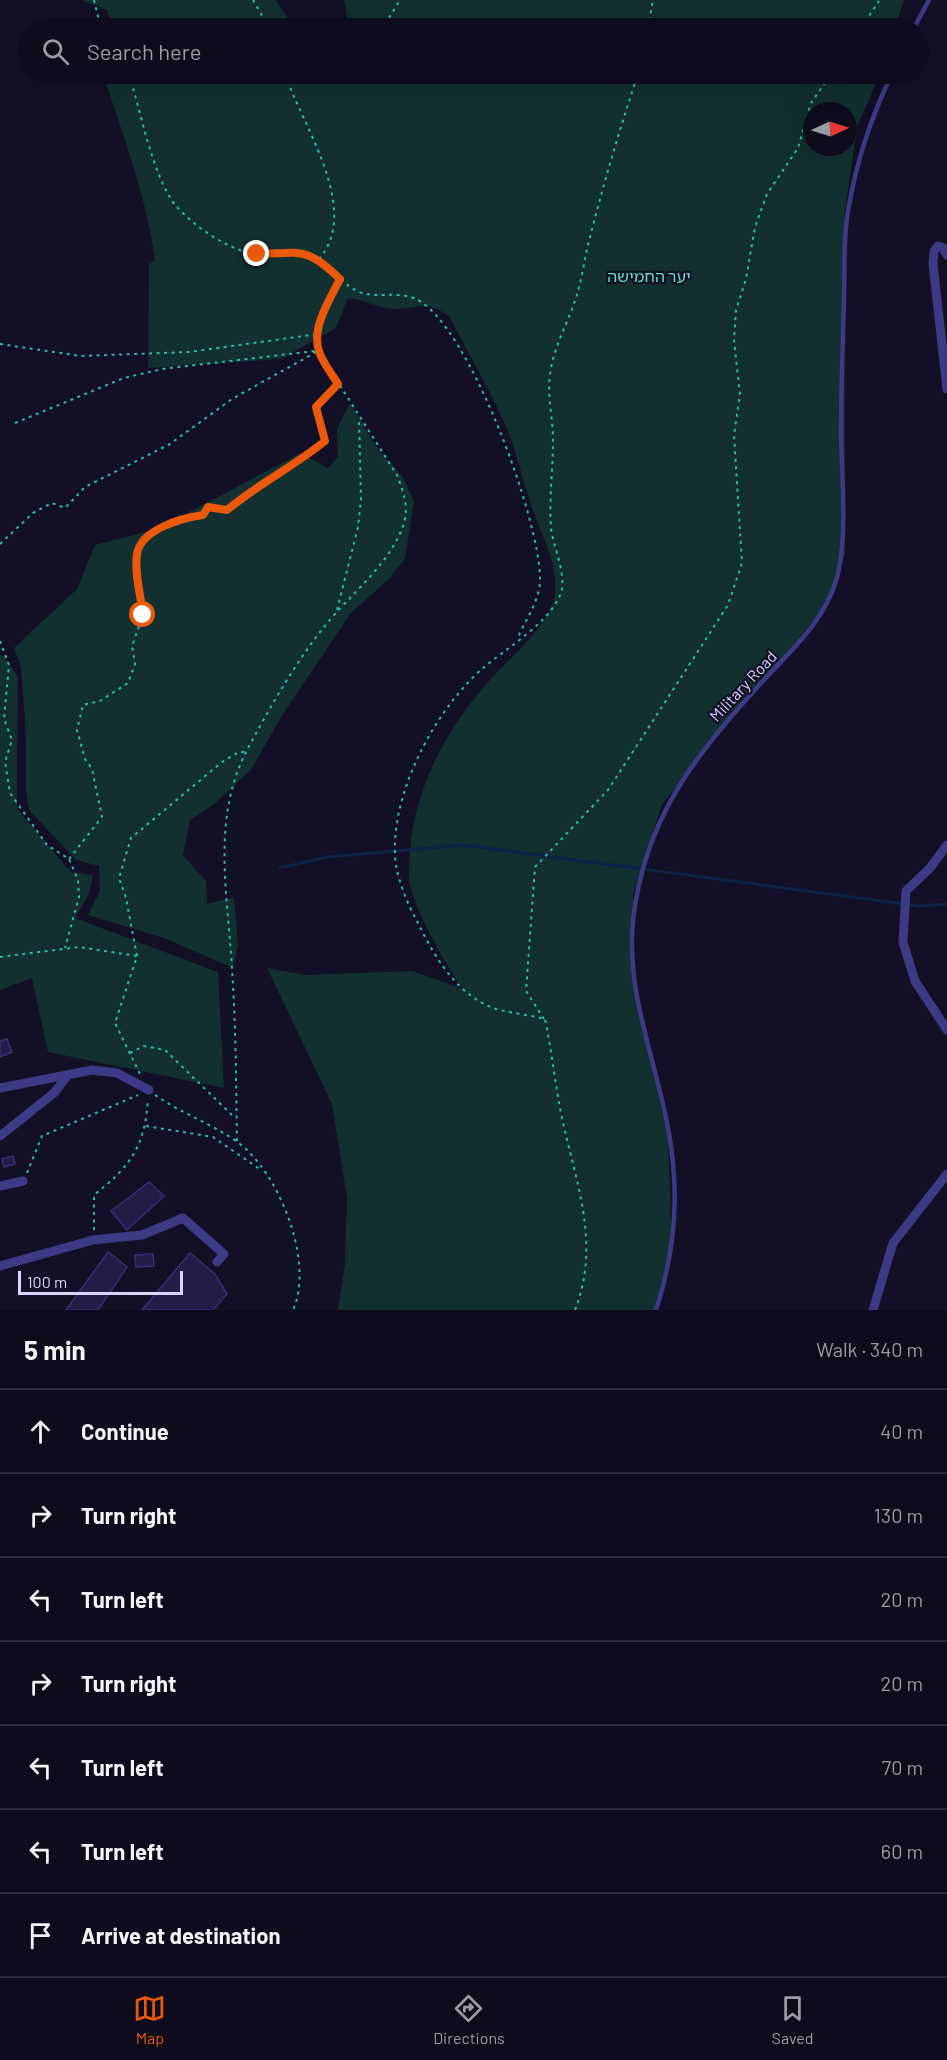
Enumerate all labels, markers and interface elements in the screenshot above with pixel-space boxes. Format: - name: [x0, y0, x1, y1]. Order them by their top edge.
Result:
- search box: [18, 18, 929, 84]
- icon: search: [39, 35, 72, 68]
- text: Search here: [87, 38, 201, 64]
- north arrow: [803, 102, 857, 156]
- route end: [243, 240, 269, 266]
- park label: יער החמישה: [607, 266, 691, 285]
- route start: [129, 601, 155, 627]
- street label: Military Road: [705, 646, 780, 725]
- scale bar: [18, 1268, 183, 1296]
- text: 100 m: [27, 1272, 67, 1291]
- text: 5 min: [24, 1334, 86, 1365]
- text: Walk · 340 m: [816, 1337, 923, 1361]
- icon: ahead: [24, 1415, 57, 1448]
- text: Continue: [81, 1418, 169, 1444]
- text: 40 m: [880, 1419, 923, 1443]
- icon: right: [24, 1499, 57, 1532]
- text: Turn right: [81, 1502, 176, 1528]
- text: 130 m: [874, 1503, 923, 1527]
- icon: left: [24, 1583, 57, 1616]
- text: Turn left: [81, 1586, 164, 1612]
- text: 20 m: [880, 1587, 923, 1611]
- icon: right: [24, 1667, 57, 1700]
- text: Turn right: [81, 1670, 176, 1696]
- text: 20 m: [880, 1671, 923, 1695]
- icon: left: [24, 1751, 57, 1784]
- text: Turn left: [81, 1754, 164, 1780]
- text: 70 m: [882, 1755, 923, 1779]
- icon: left: [24, 1835, 57, 1868]
- text: Turn left: [81, 1838, 164, 1864]
- text: 60 m: [881, 1839, 923, 1863]
- icon: arrive: [24, 1919, 57, 1952]
- text: Arrive at destination: [81, 1922, 280, 1948]
- tab: Map: [133, 1992, 166, 2047]
- tab: Directions: [433, 1992, 505, 2047]
- tab: Saved: [772, 1992, 814, 2047]

